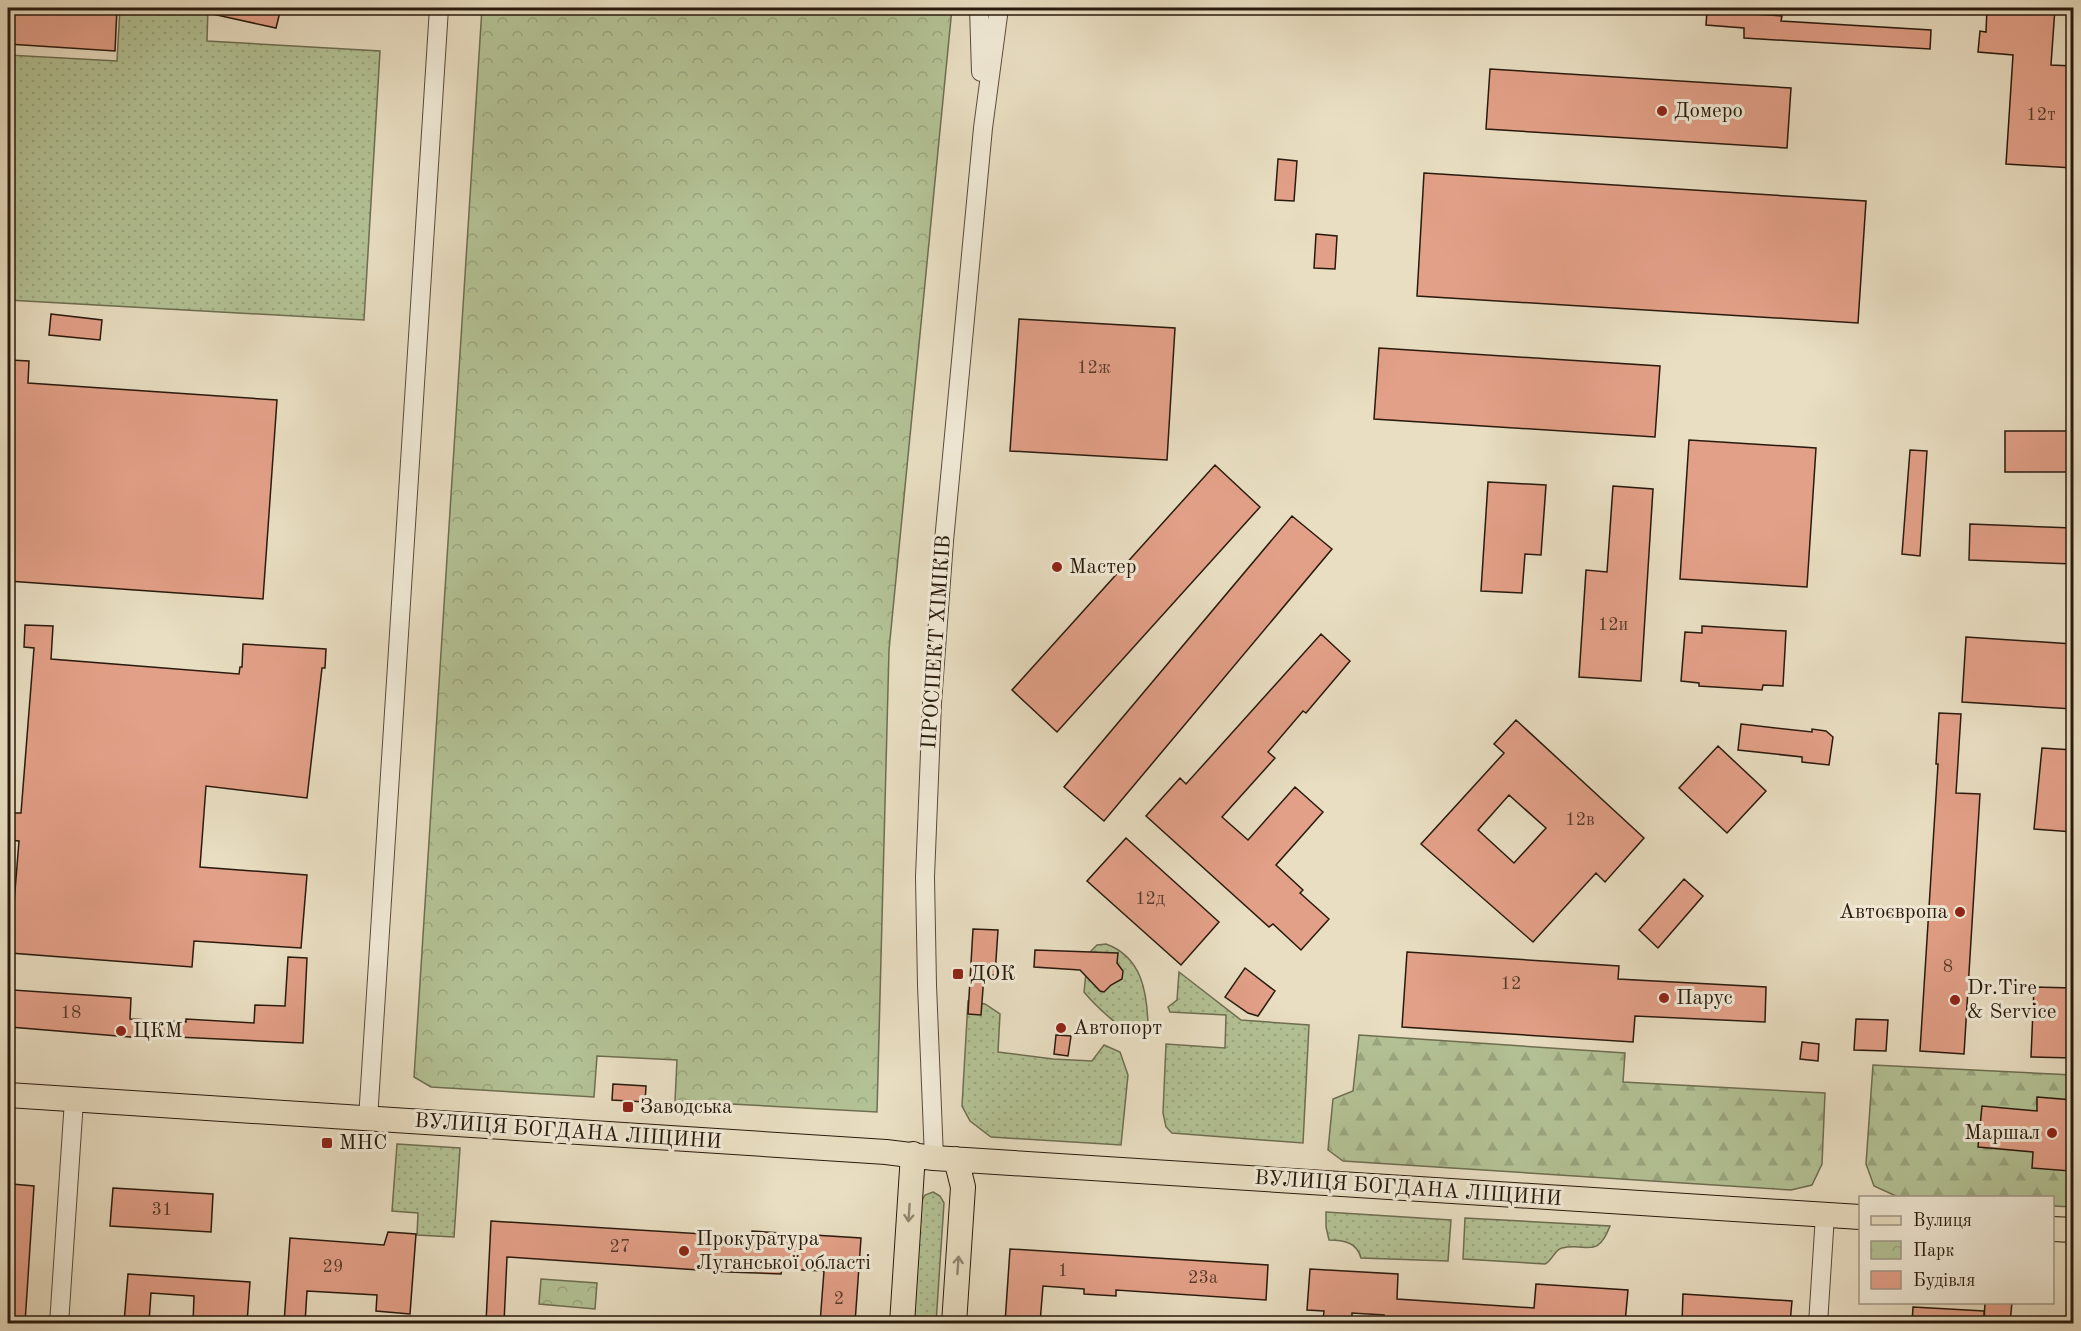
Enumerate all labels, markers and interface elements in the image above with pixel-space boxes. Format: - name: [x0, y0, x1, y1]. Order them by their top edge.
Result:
- place label: Домеро: [1674, 101, 1743, 122]
- marker: Домеро: [1655, 104, 1669, 118]
- house number: 12т: [2026, 106, 2056, 124]
- house number: 12ж: [1077, 359, 1111, 377]
- street label: ПРОСПЕКТ ХІМІКІВ: [919, 534, 955, 750]
- place label: Мастер: [1069, 557, 1137, 578]
- marker: Мастер: [1050, 560, 1064, 574]
- house number: 12и: [1598, 616, 1628, 634]
- house number: 12в: [1565, 811, 1595, 829]
- house number: 12д: [1135, 890, 1165, 908]
- place label: Автоєвропа: [1839, 902, 1948, 923]
- marker: Автоєвропа: [1953, 905, 1967, 919]
- house number: 8: [1943, 958, 1953, 976]
- place label: ДОК: [970, 964, 1016, 985]
- marker: ДОК: [951, 967, 965, 981]
- house number: 12: [1501, 975, 1521, 993]
- place label: Dr.Tire & Service: [1967, 978, 2056, 1023]
- place label: Парус: [1676, 988, 1733, 1009]
- marker: Парус: [1657, 991, 1671, 1005]
- marker: Dr.Tire & Service: [1948, 993, 1962, 1007]
- house number: 18: [61, 1004, 81, 1022]
- place label: Автопорт: [1073, 1018, 1162, 1039]
- place label: ЦКМ: [133, 1021, 183, 1042]
- marker: Автопорт: [1054, 1021, 1068, 1035]
- marker: ЦКМ: [114, 1024, 128, 1038]
- place label: Заводська: [640, 1097, 732, 1118]
- marker: Заводська: [621, 1100, 635, 1114]
- street label: ВУЛИЦЯ БОГДАНА ЛІЩИНИ: [414, 1111, 722, 1153]
- place label: Маршал: [1964, 1123, 2040, 1144]
- marker: Маршал: [2045, 1126, 2059, 1140]
- place label: МНС: [339, 1133, 387, 1154]
- marker: МНС: [320, 1136, 334, 1150]
- street label: ВУЛИЦЯ БОГДАНА ЛІЩИНИ: [1254, 1168, 1562, 1210]
- legend: [1859, 1196, 2054, 1304]
- house number: 31: [152, 1201, 172, 1219]
- one-way arrow: [904, 1202, 915, 1222]
- text: Вулиця: [1913, 1212, 1972, 1230]
- place label: Прокуратура Луганської області: [696, 1229, 871, 1274]
- house number: 27: [610, 1238, 630, 1256]
- text: Парк: [1913, 1242, 1954, 1260]
- marker: Прокуратура Луганської області: [677, 1244, 691, 1258]
- one-way arrow: [952, 1256, 963, 1276]
- house number: 29: [323, 1258, 343, 1276]
- house number: 1: [1058, 1262, 1068, 1280]
- house number: 23а: [1188, 1269, 1218, 1287]
- text: Будівля: [1913, 1272, 1975, 1290]
- house number: 2: [834, 1290, 844, 1308]

